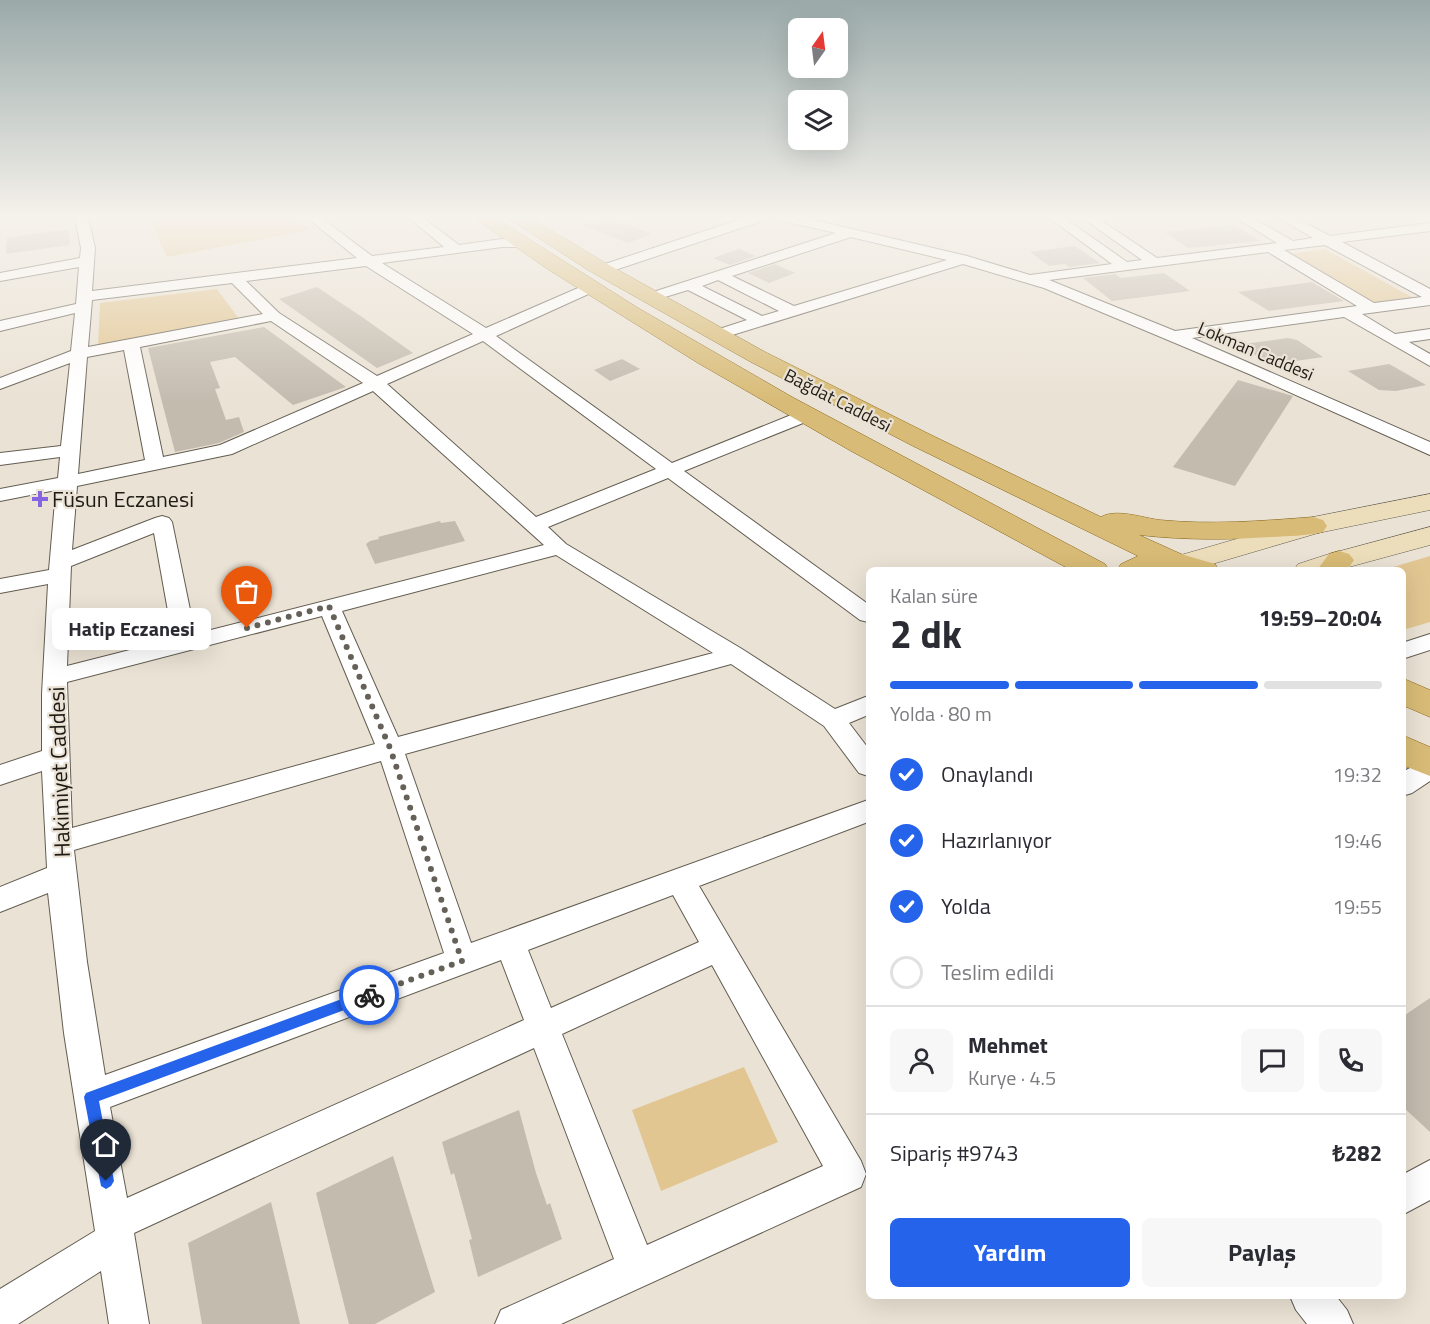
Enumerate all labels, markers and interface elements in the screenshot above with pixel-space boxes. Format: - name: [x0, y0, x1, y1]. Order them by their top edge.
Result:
- north arrow: [788, 18, 848, 78]
- map controls: [788, 18, 848, 150]
- button: layers: [788, 90, 848, 150]
- street label: Lokman Caddesi: [1194, 314, 1318, 388]
- street label: Bağdat Caddesi: [780, 361, 896, 439]
- place label: Füsun Eczanesi: [52, 482, 194, 516]
- marker: Füsun Eczanesi: [33, 492, 47, 506]
- pin: [221, 566, 272, 628]
- icon: bag: [230, 575, 263, 608]
- text: Kalan süre: [890, 580, 978, 611]
- text: 19:59–20:04: [1259, 601, 1382, 635]
- text: 2 dk: [890, 604, 962, 663]
- callout: Hatip Eczanesi: [52, 607, 211, 649]
- text: Hatip Eczanesi: [68, 613, 195, 644]
- street label: Hakimiyet Caddesi: [39, 686, 79, 858]
- text: Yolda · 80 m: [890, 698, 992, 729]
- text: Onaylandı: [941, 757, 1033, 791]
- icon: check: [890, 758, 923, 791]
- text: 19:32: [1333, 759, 1382, 790]
- text: Hazırlanıyor: [941, 823, 1052, 857]
- icon: check: [890, 824, 923, 857]
- text: 19:46: [1333, 825, 1382, 856]
- text: Yolda: [941, 889, 991, 923]
- icon: check: [890, 890, 923, 923]
- text: 19:55: [1333, 891, 1382, 922]
- text: Teslim edildi: [941, 955, 1054, 989]
- courier: [339, 965, 399, 1025]
- icon: bike: [353, 979, 386, 1012]
- text: Mehmet: [968, 1028, 1048, 1062]
- button: person: [890, 1029, 953, 1092]
- button: chat: [1241, 1029, 1304, 1092]
- button: phone: [1319, 1029, 1382, 1092]
- text: Kurye · 4.5: [968, 1062, 1056, 1093]
- pin: [80, 1119, 131, 1181]
- icon: home: [89, 1128, 122, 1161]
- text: Sipariş #9743: [890, 1136, 1018, 1170]
- text: ₺282: [1332, 1136, 1382, 1170]
- button: Yardım: [890, 1218, 1130, 1287]
- button: Paylaş: [1142, 1218, 1382, 1287]

